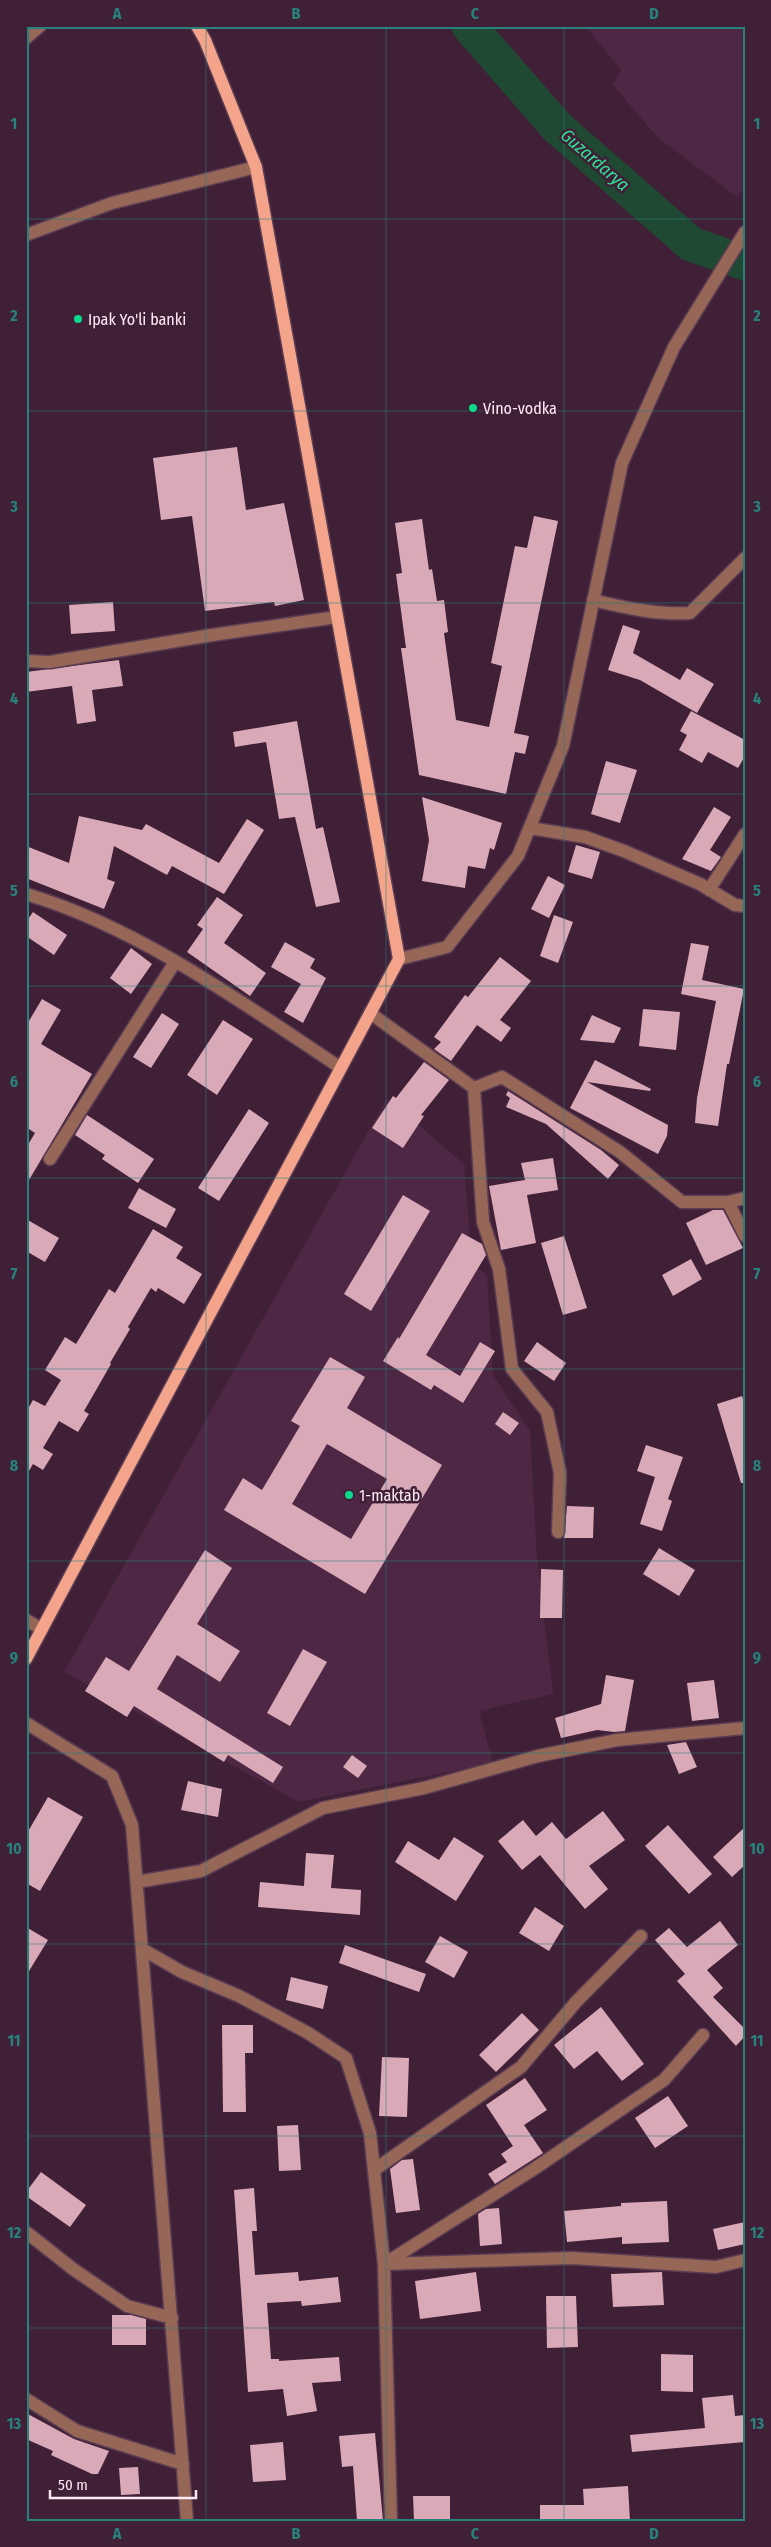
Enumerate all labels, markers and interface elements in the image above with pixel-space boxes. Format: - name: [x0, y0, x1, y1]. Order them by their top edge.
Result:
- text: A: [112, 4, 122, 23]
- text: B: [292, 4, 301, 23]
- text: C: [471, 4, 480, 23]
- text: D: [649, 4, 659, 23]
- text: 1: [11, 114, 17, 133]
- text: 1: [754, 114, 760, 133]
- water label: Guzardarya: [556, 124, 634, 196]
- text: 2: [9, 306, 18, 325]
- text: 2: [752, 306, 761, 325]
- place label: Ipak Yo'li banki: [88, 310, 186, 329]
- marker: Ipak Yo'li banki: [72, 313, 84, 325]
- place label: Vino-vodka: [483, 399, 557, 418]
- marker: Vino-vodka: [467, 402, 479, 414]
- text: 3: [9, 497, 18, 516]
- text: 3: [752, 497, 761, 516]
- text: 4: [10, 689, 18, 708]
- text: 4: [753, 689, 761, 708]
- text: 5: [10, 881, 18, 900]
- text: 5: [753, 881, 761, 900]
- text: 6: [10, 1072, 18, 1091]
- text: 6: [753, 1072, 761, 1091]
- text: 7: [11, 1264, 18, 1283]
- text: 7: [754, 1264, 761, 1283]
- text: 8: [10, 1456, 19, 1475]
- text: 8: [753, 1456, 762, 1475]
- place label: 1-maktab: [359, 1486, 420, 1505]
- marker: 1-maktab: [343, 1489, 355, 1501]
- text: 9: [10, 1648, 18, 1667]
- text: 9: [753, 1648, 761, 1667]
- text: 10: [6, 1839, 22, 1858]
- text: 10: [749, 1839, 765, 1858]
- text: 11: [7, 2031, 21, 2050]
- text: 11: [750, 2031, 764, 2050]
- text: 12: [7, 2223, 22, 2242]
- text: 12: [750, 2223, 765, 2242]
- text: 13: [7, 2414, 22, 2433]
- text: 13: [750, 2414, 765, 2433]
- scale bar: [50, 2467, 196, 2499]
- text: 50 m: [58, 2476, 88, 2494]
- text: A: [112, 2524, 122, 2543]
- text: B: [292, 2524, 301, 2543]
- text: C: [471, 2524, 480, 2543]
- text: D: [649, 2524, 659, 2543]

